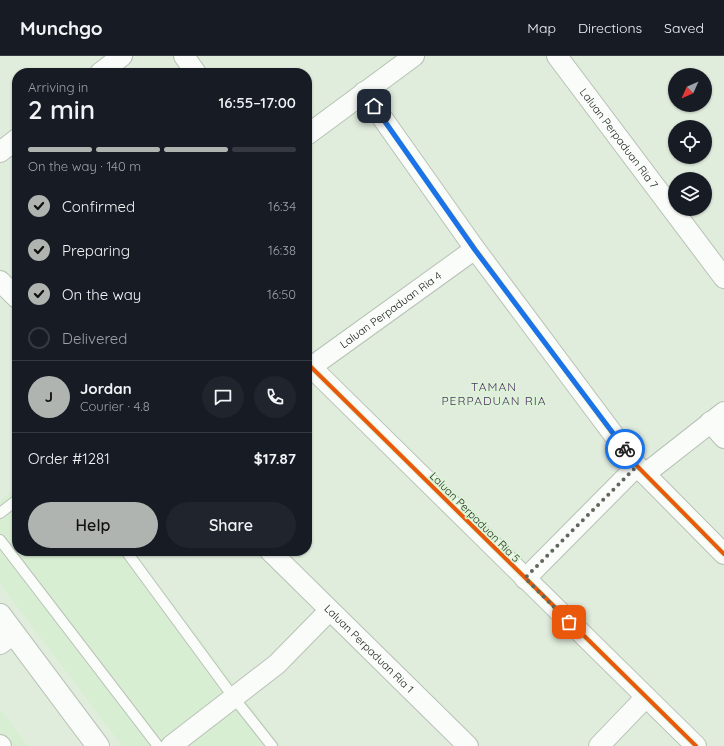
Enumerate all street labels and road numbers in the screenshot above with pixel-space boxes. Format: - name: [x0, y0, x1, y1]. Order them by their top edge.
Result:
- street label: Laluan Perpaduan Ria 7: [577, 85, 661, 191]
- street label: Laluan Perpaduan Ria 4: [337, 268, 444, 351]
- street label: Laluan Perpaduan Ria 5: [427, 469, 523, 565]
- street label: Laluan Perpaduan Ria 1: [321, 601, 417, 696]

